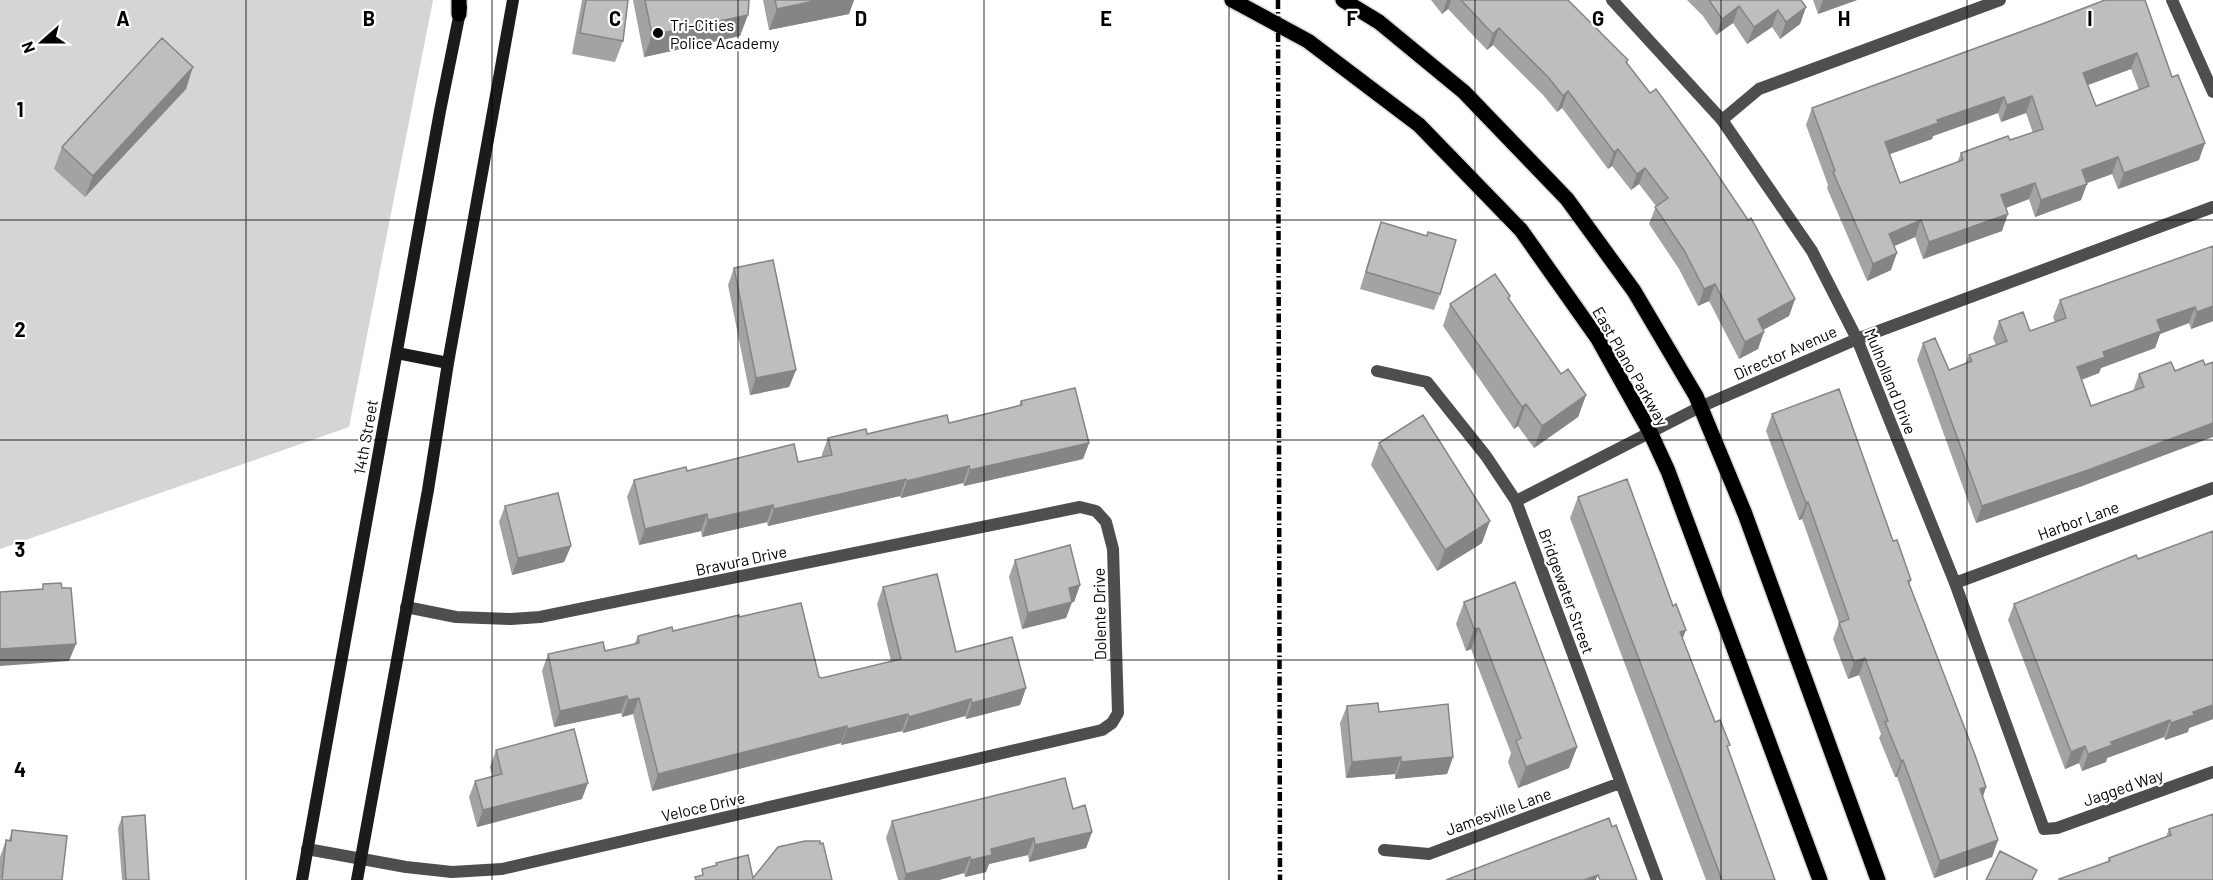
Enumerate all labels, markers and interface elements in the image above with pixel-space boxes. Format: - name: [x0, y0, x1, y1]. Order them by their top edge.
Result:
- text: A: [116, 6, 130, 30]
- text: B: [363, 6, 375, 30]
- text: C: [609, 6, 621, 30]
- text: D: [855, 6, 867, 30]
- text: E: [1100, 6, 1112, 30]
- text: F: [1346, 6, 1358, 30]
- text: G: [1592, 6, 1604, 30]
- text: H: [1838, 6, 1850, 30]
- text: I: [2087, 6, 2093, 30]
- north arrow: [12, 12, 72, 72]
- place label: Tri-Cities Police Academy: [670, 15, 780, 52]
- marker: Tri-Cities Police Academy: [651, 26, 665, 40]
- text: N: [17, 39, 38, 56]
- text: 1: [16, 97, 24, 121]
- street label: East Plano Parkway: [1589, 303, 1673, 430]
- text: 2: [14, 317, 26, 341]
- street label: Director Avenue: [1731, 321, 1839, 383]
- street label: Mulholland Drive: [1861, 325, 1921, 437]
- street label: 14th Street: [349, 398, 381, 476]
- street label: Harbor Lane: [2035, 497, 2121, 543]
- street label: Bridgewater Street: [1536, 526, 1598, 656]
- text: 3: [15, 537, 25, 561]
- street label: Bravura Drive: [694, 541, 788, 579]
- street label: Dolente Drive: [1089, 568, 1109, 660]
- text: 4: [14, 757, 26, 781]
- street label: Jagged Way: [2080, 764, 2166, 810]
- street label: Jamesville Lane: [1443, 783, 1553, 839]
- street label: Veloce Drive: [659, 787, 747, 825]

